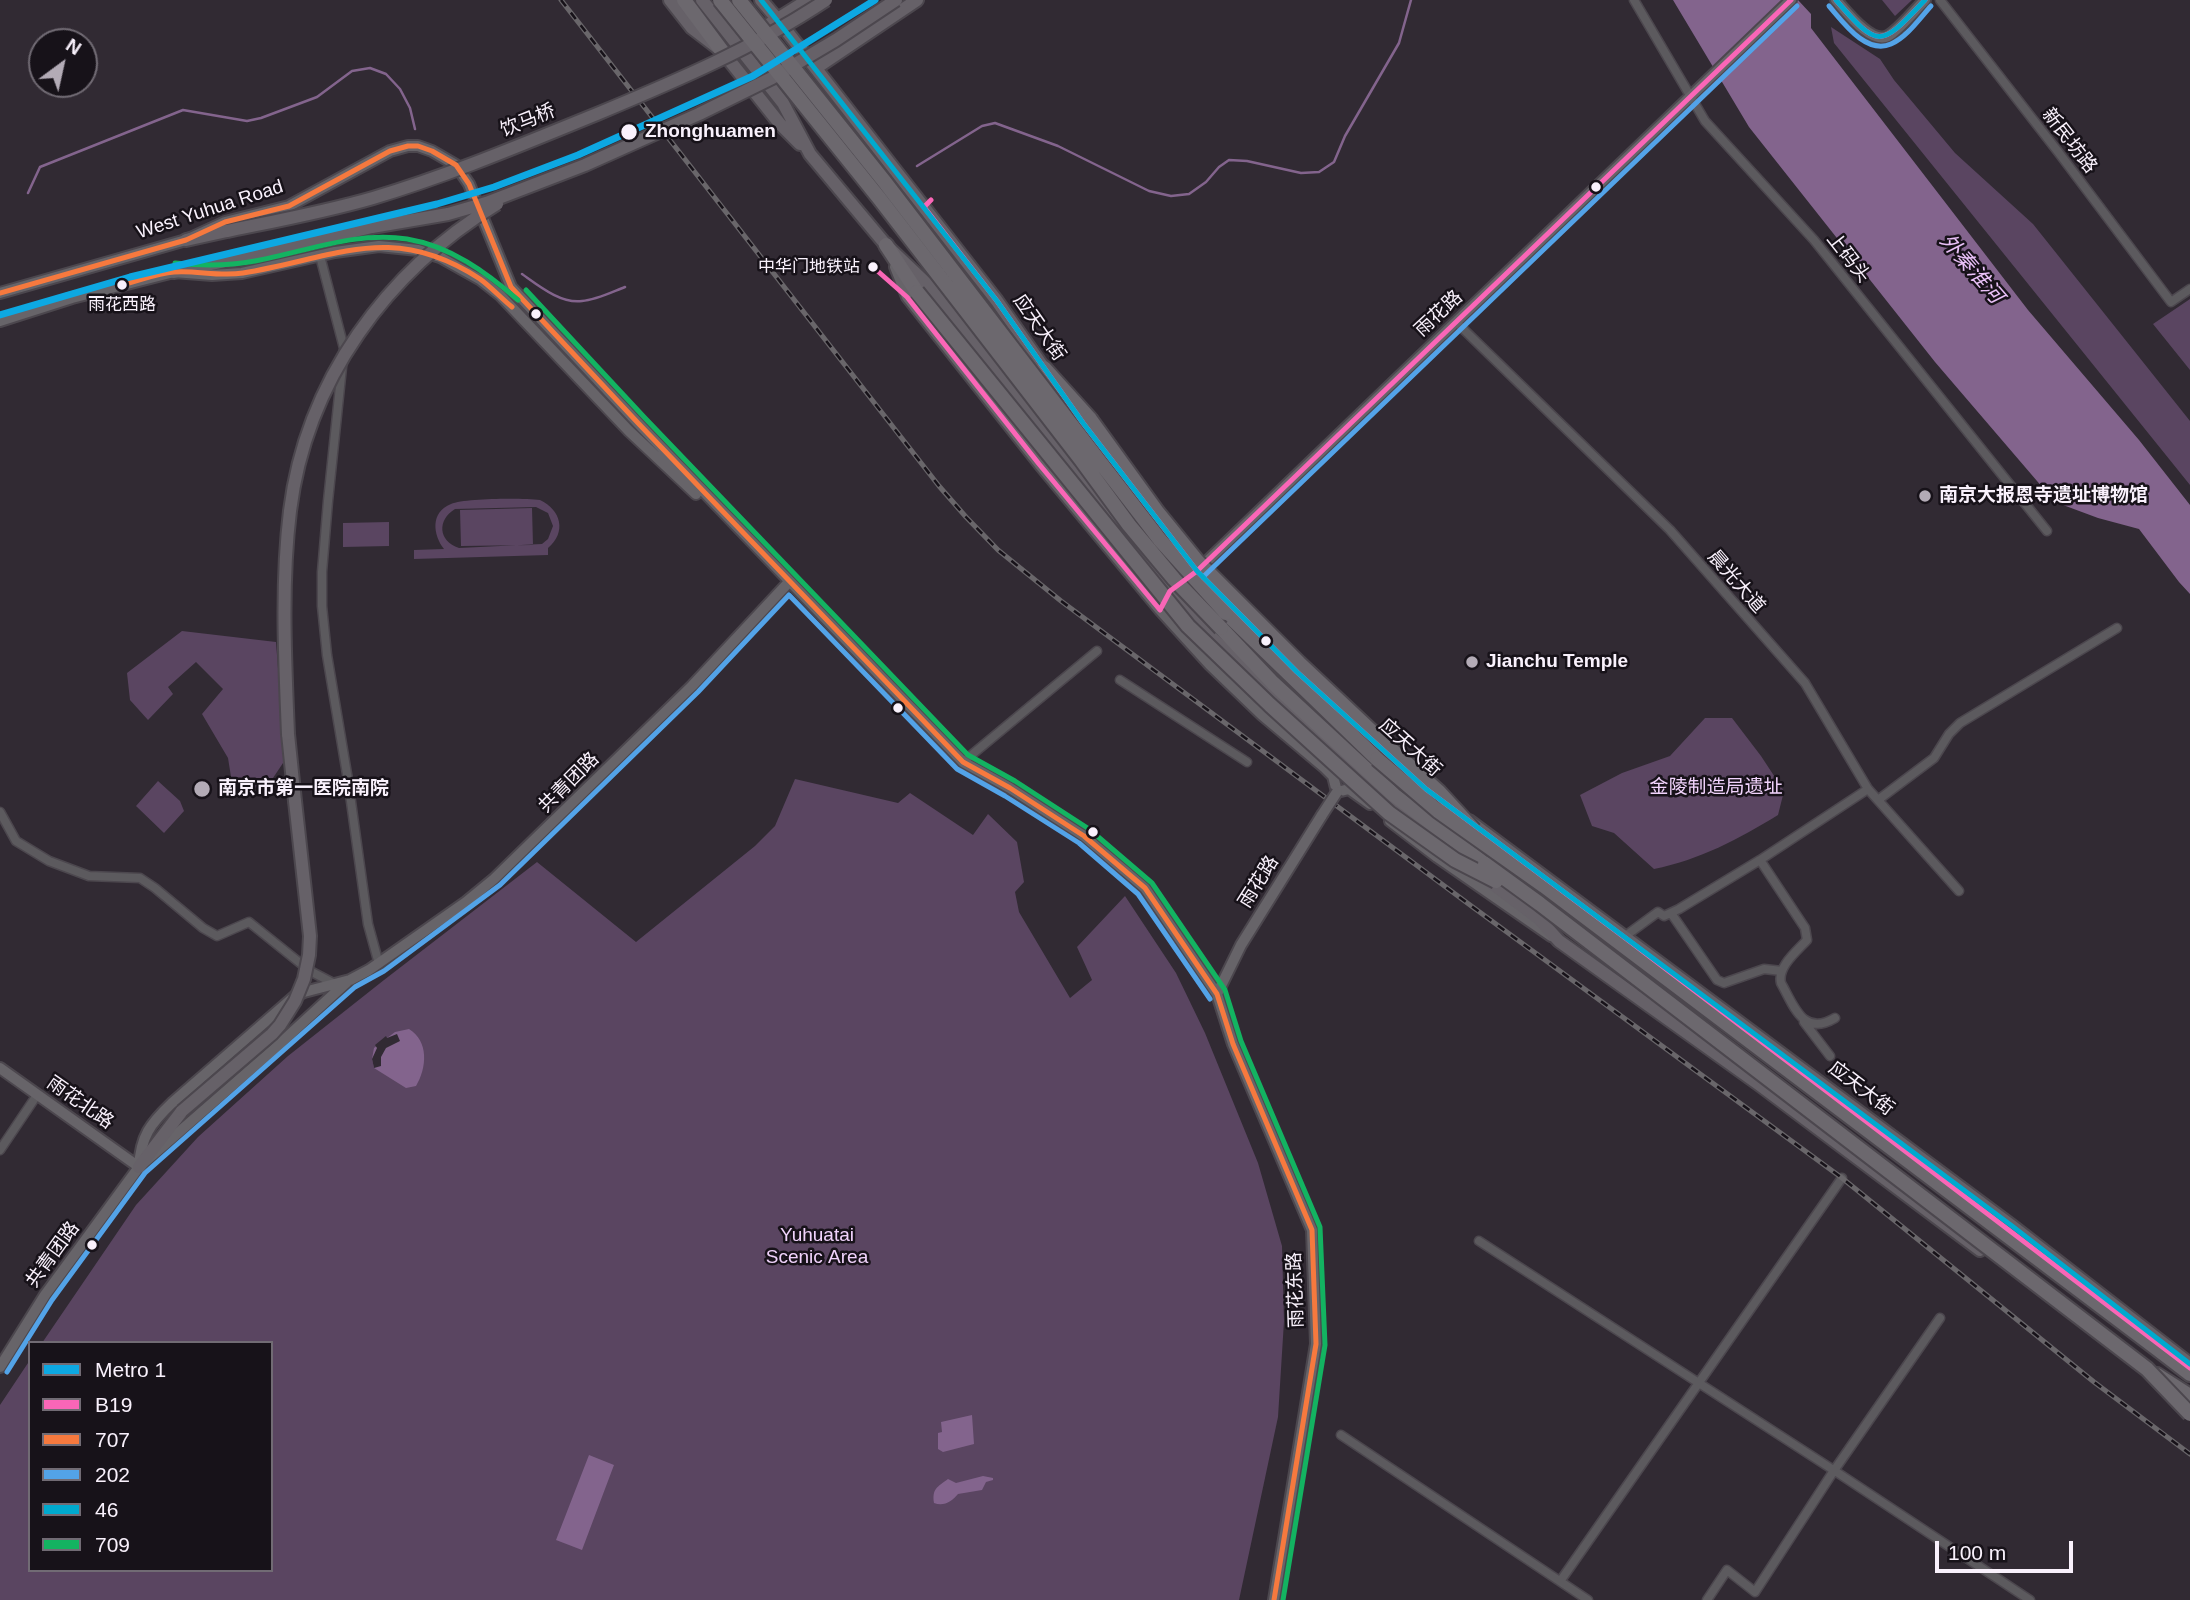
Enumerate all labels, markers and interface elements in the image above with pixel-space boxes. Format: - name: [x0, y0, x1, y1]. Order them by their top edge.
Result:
- north arrow: [28, 28, 98, 98]
- text: N: [62, 34, 85, 59]
- street label: 饮马桥: [497, 100, 559, 142]
- street label: 新民坊路: [2037, 104, 2101, 178]
- place label: Zhonghuamen: [645, 121, 776, 143]
- marker: Zhonghuamen: [619, 122, 639, 142]
- street label: West Yuhua Road: [134, 176, 286, 244]
- unlabelled marker: [1589, 180, 1603, 194]
- street label: 上码头: [1821, 229, 1875, 287]
- water label: 外秦淮河: [1934, 229, 2008, 309]
- place label: 中华门地铁站: [758, 257, 860, 277]
- marker: 中华门地铁站: [866, 260, 880, 274]
- marker: 雨花西路: [115, 278, 129, 292]
- street label: 雨花路: [1410, 286, 1468, 342]
- street label: 应天大街: [1008, 290, 1070, 366]
- place label: 雨花西路: [88, 295, 156, 315]
- unlabelled marker: [529, 307, 543, 321]
- place label: 南京大报恩寺遗址博物馆: [1939, 485, 2148, 507]
- marker: 南京大报恩寺遗址博物馆: [1917, 488, 1933, 504]
- street label: 晨光大道: [1702, 546, 1770, 618]
- unlabelled marker: [1259, 634, 1273, 648]
- place label: Jianchu Temple: [1486, 651, 1628, 673]
- marker: Jianchu Temple: [1464, 654, 1480, 670]
- unlabelled marker: [891, 701, 905, 715]
- street label: 应天大街: [1374, 714, 1446, 782]
- street label: 共青团路: [534, 748, 604, 818]
- park label: 金陵制造局遗址: [1650, 777, 1782, 799]
- place label: 南京市第一医院南院: [218, 778, 389, 800]
- marker: 南京市第一医院南院: [192, 779, 212, 799]
- unlabelled marker: [1086, 825, 1100, 839]
- street label: 雨花路: [1234, 852, 1284, 912]
- street label: 应天大街: [1824, 1057, 1898, 1121]
- street label: 雨花北路: [42, 1072, 118, 1134]
- street label: 共青团路: [21, 1218, 85, 1292]
- park label: Yuhuatai Scenic Area: [766, 1225, 868, 1269]
- unlabelled marker: [85, 1238, 99, 1252]
- street label: 雨花东路: [1283, 1252, 1309, 1328]
- legend: [28, 1341, 273, 1572]
- text: Metro 1: [95, 1358, 166, 1381]
- text: B19: [95, 1393, 132, 1416]
- text: 707: [95, 1428, 130, 1451]
- text: 202: [95, 1463, 130, 1486]
- text: 46: [95, 1498, 118, 1521]
- scale bar: [1938, 1526, 2076, 1570]
- text: 709: [95, 1533, 130, 1556]
- text: 100 m: [1948, 1541, 2006, 1564]

